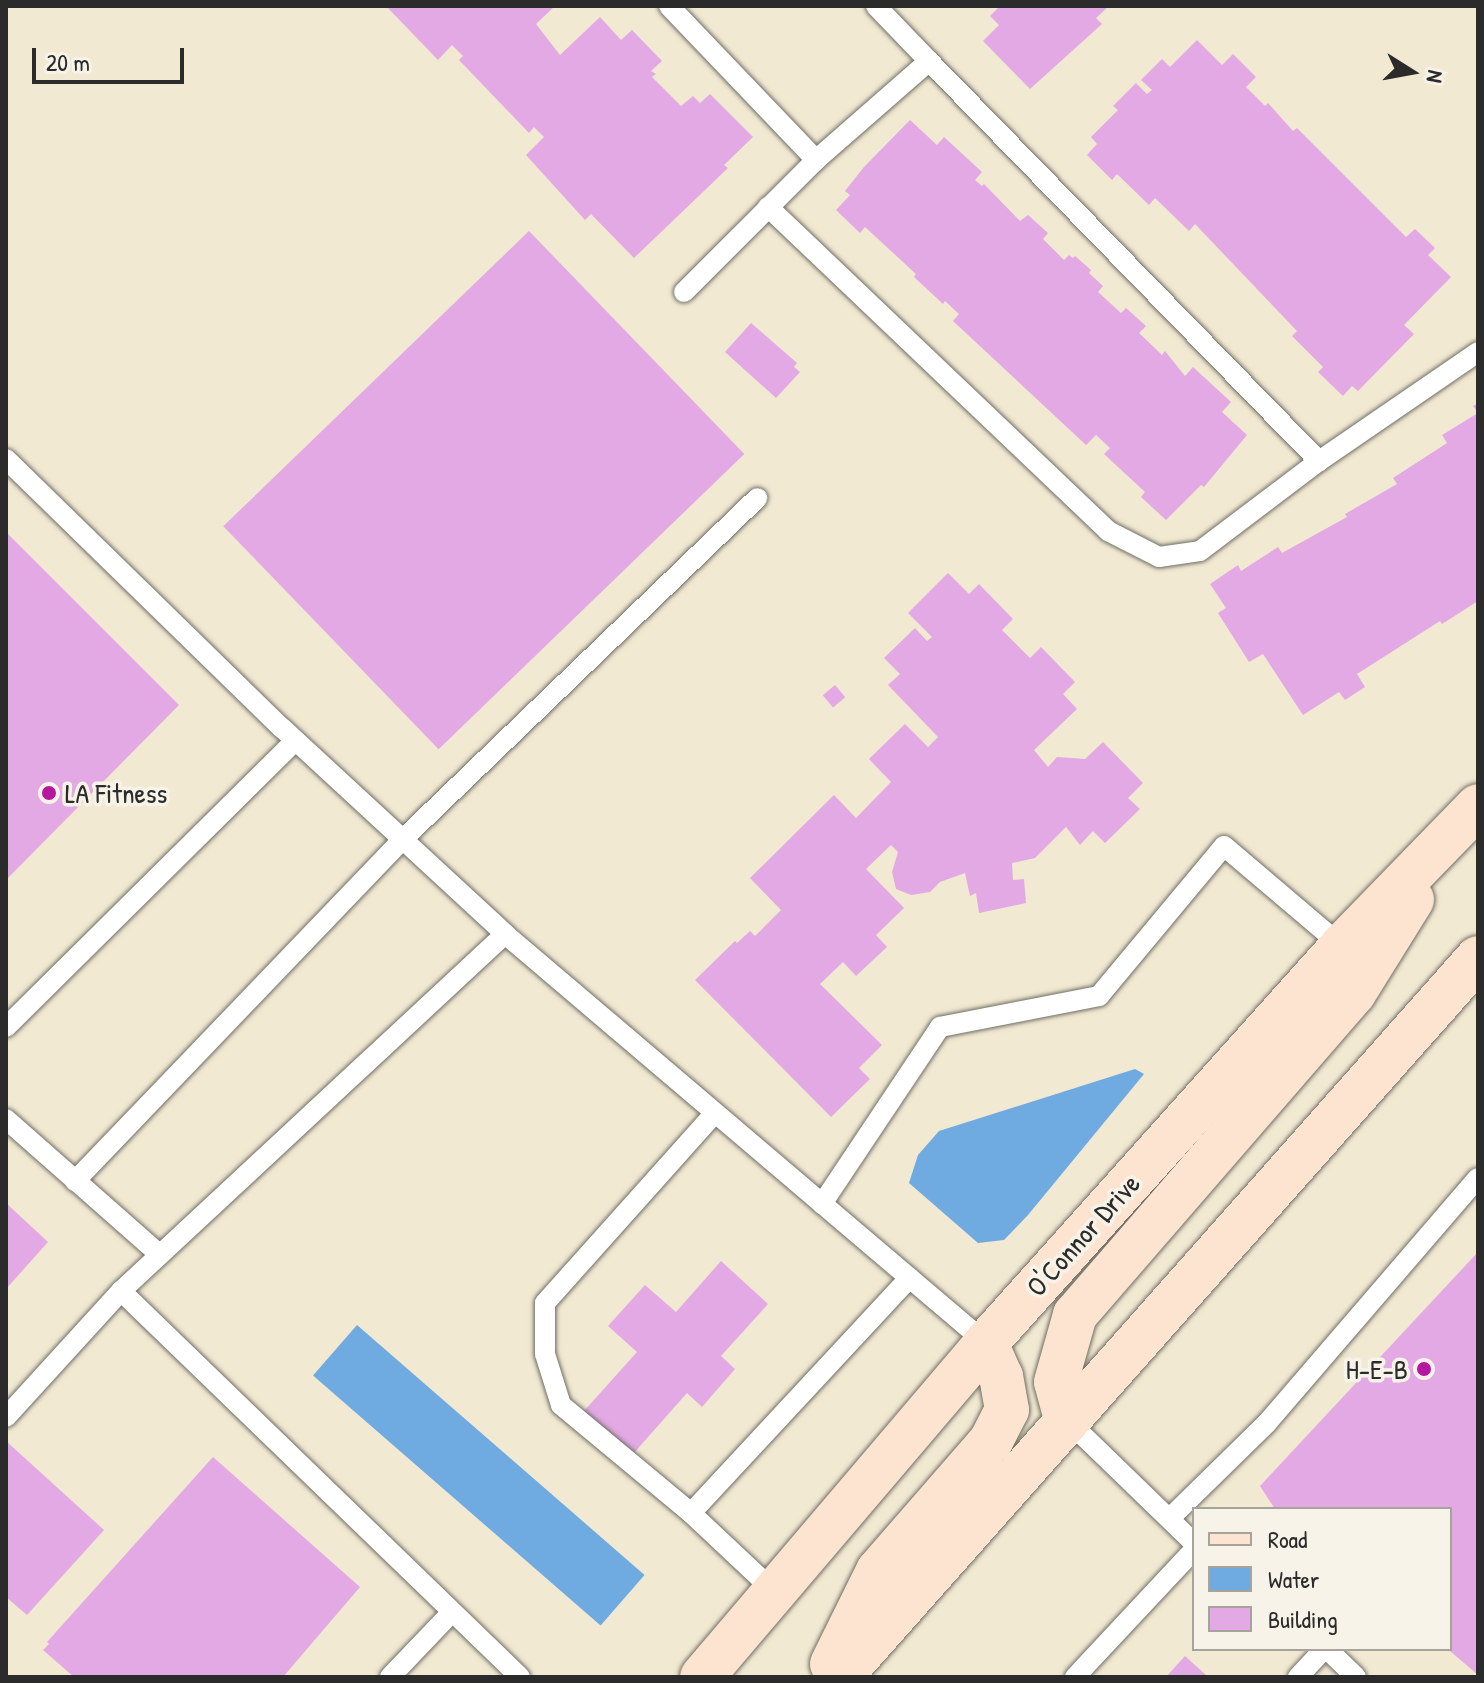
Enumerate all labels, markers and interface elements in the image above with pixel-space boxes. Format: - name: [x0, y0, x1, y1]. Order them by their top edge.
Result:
- scale bar: [36, 32, 188, 82]
- north arrow: [1372, 32, 1452, 112]
- text: 20 m: [46, 46, 90, 78]
- text: N: [1420, 68, 1451, 85]
- place label: LA Fitness: [65, 776, 167, 810]
- marker: LA Fitness: [40, 784, 58, 802]
- street label: O'Connor Drive: [1019, 1167, 1147, 1303]
- place label: H-E-B: [1346, 1352, 1408, 1386]
- marker: H-E-B: [1415, 1360, 1433, 1378]
- legend: [1192, 1507, 1452, 1651]
- text: Road: [1268, 1523, 1307, 1555]
- text: Water: [1268, 1563, 1319, 1595]
- text: Building: [1268, 1603, 1338, 1635]

